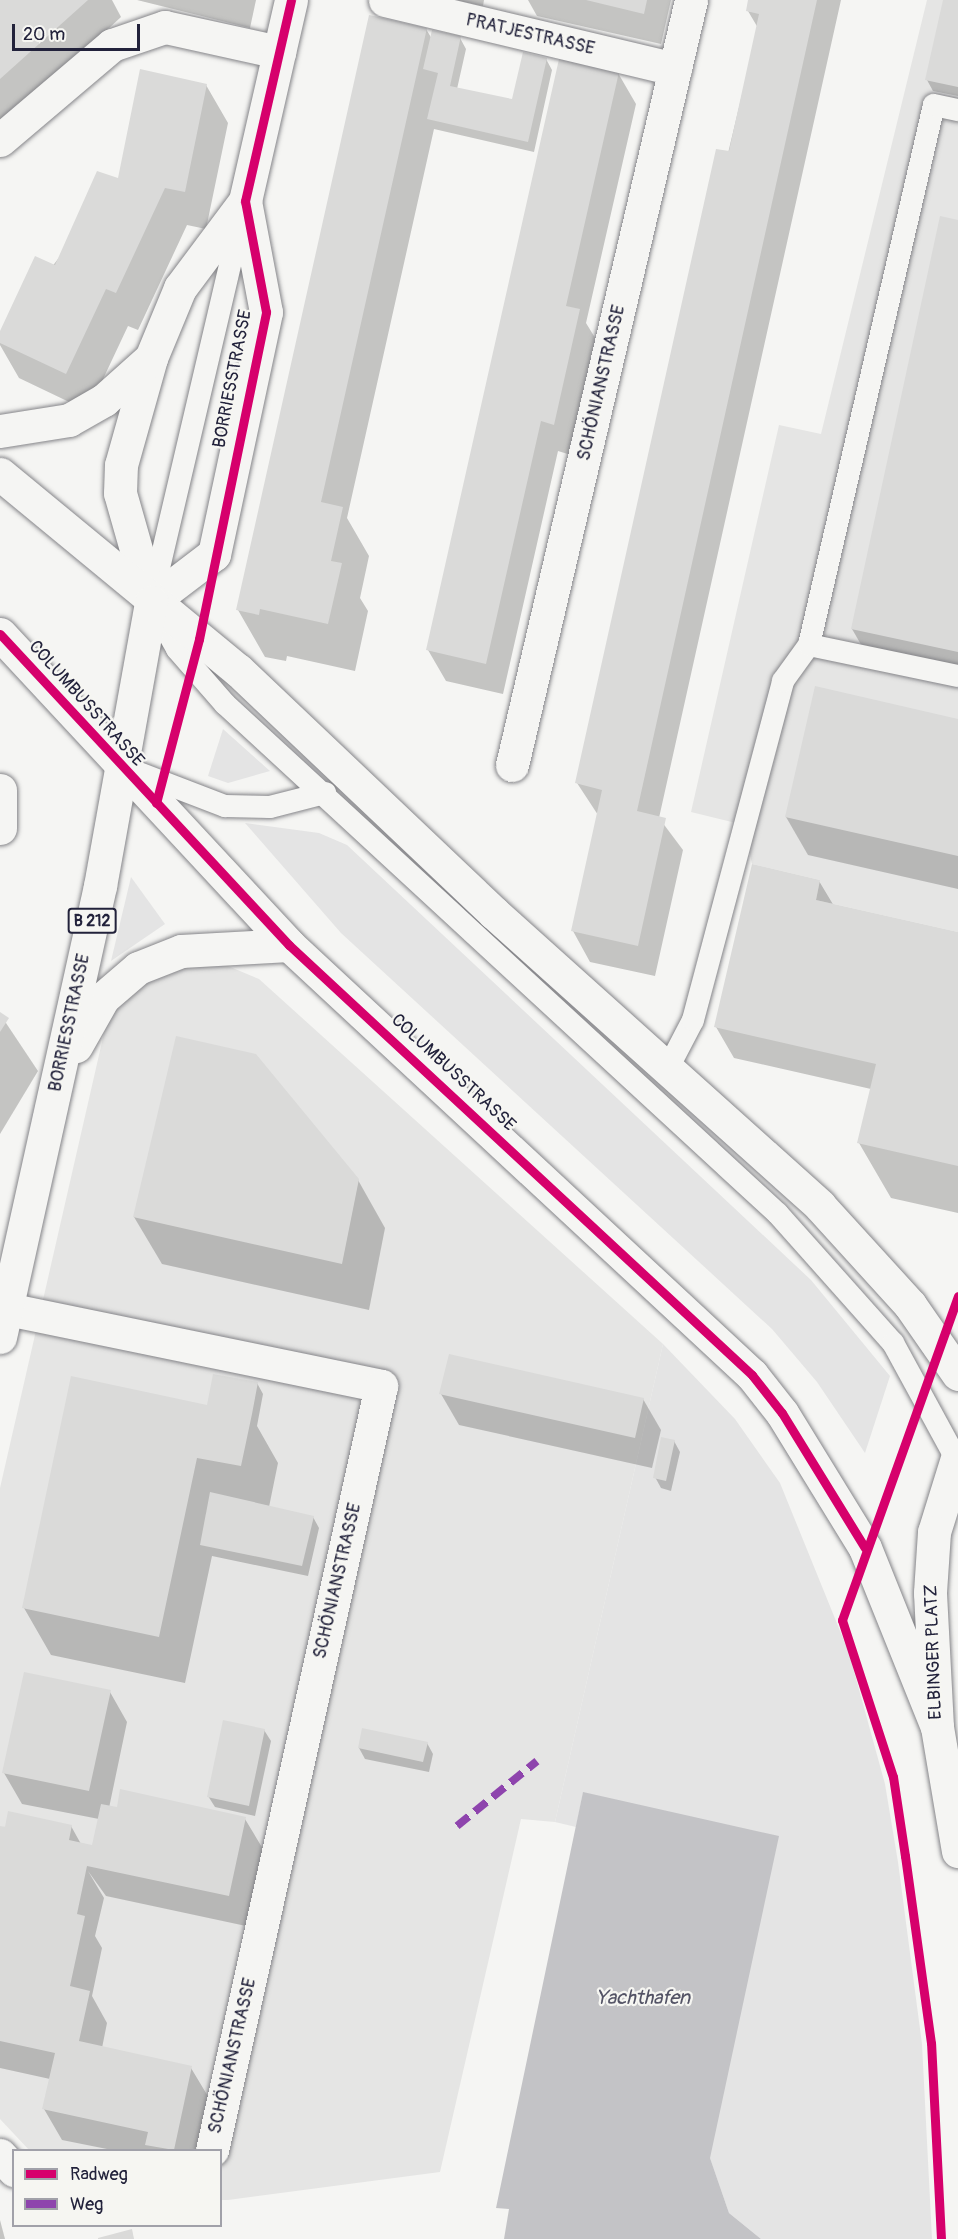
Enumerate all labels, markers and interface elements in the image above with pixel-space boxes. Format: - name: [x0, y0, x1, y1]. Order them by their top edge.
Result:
- street label: PRATJESTRASSE: [464, 10, 596, 60]
- scale bar: [15, 12, 142, 50]
- text: 20 m: [23, 23, 65, 46]
- street label: SCHÖNIANSTRASSE: [574, 303, 630, 463]
- street label: BORRIESSTRASSE: [209, 308, 257, 450]
- street label: COLUMBUSSTRASSE: [24, 636, 148, 772]
- road number: B 212: [66, 908, 118, 934]
- street label: BORRIESSTRASSE: [45, 952, 95, 1094]
- street label: COLUMBUSSTRASSE: [386, 1010, 520, 1136]
- street label: SCHÖNIANSTRASSE: [310, 1501, 366, 1661]
- street label: ELBINGER PLATZ: [921, 1584, 947, 1720]
- street label: SCHÖNIANSTRASSE: [205, 1976, 261, 2136]
- water label: Yachthafen: [596, 1985, 690, 2009]
- legend: [12, 2149, 222, 2227]
- text: Radweg: [70, 2163, 128, 2186]
- text: Weg: [70, 2193, 103, 2216]

